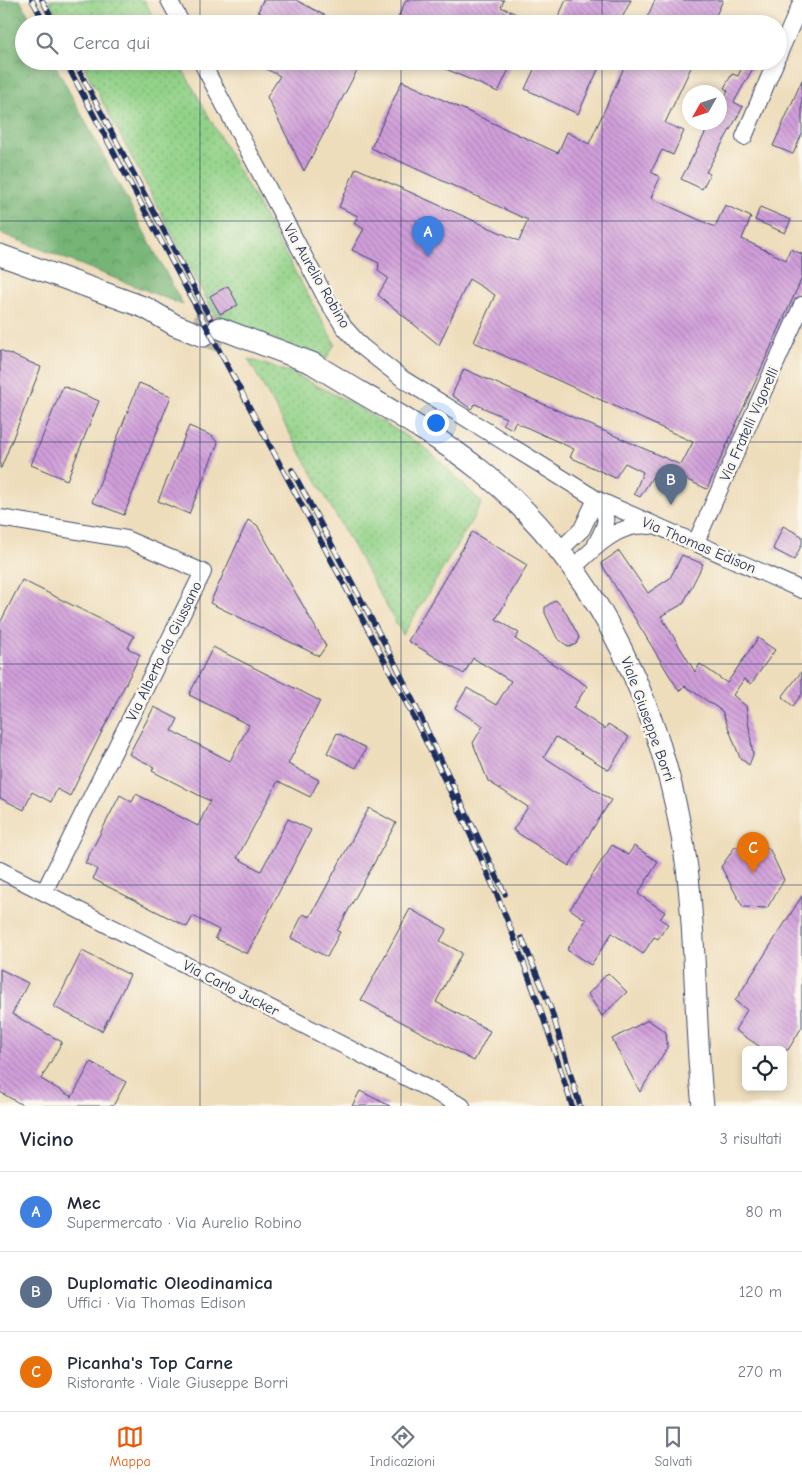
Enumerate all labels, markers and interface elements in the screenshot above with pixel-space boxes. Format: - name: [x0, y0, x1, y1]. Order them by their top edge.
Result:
- search box: [15, 15, 787, 70]
- icon: search: [33, 29, 61, 57]
- text: Cerca qui: [73, 32, 150, 54]
- north arrow: [682, 85, 727, 130]
- pin: A: [412, 216, 444, 257]
- street label: Via Aurelio Robino: [280, 221, 354, 332]
- street label: Via Fratelli Vigorelli: [716, 364, 782, 484]
- your location: [423, 410, 449, 436]
- pin: B: [655, 464, 687, 505]
- street label: Via Thomas Edison: [639, 513, 759, 577]
- street label: Via Alberto da Giussano: [122, 578, 206, 724]
- street label: Viale Giuseppe Borri: [617, 654, 679, 784]
- pin: C: [737, 832, 769, 873]
- street label: Via Carlo Jucker: [180, 956, 282, 1020]
- map controls: [742, 1046, 787, 1091]
- button: locate: [742, 1046, 787, 1091]
- text: Vicino: [20, 1127, 74, 1151]
- text: 3 risultati: [720, 1130, 782, 1148]
- text: Mec: [67, 1192, 101, 1214]
- text: A: [32, 1203, 40, 1221]
- text: 80 m: [745, 1203, 782, 1221]
- text: Supermercato · Via Aurelio Robino: [67, 1214, 302, 1232]
- text: Duplomatic Oleodinamica: [67, 1272, 273, 1294]
- text: B: [31, 1283, 41, 1301]
- text: 120 m: [739, 1283, 782, 1301]
- text: Uffici · Via Thomas Edison: [67, 1294, 246, 1312]
- text: Picanha's Top Carne: [67, 1352, 233, 1374]
- text: C: [31, 1363, 41, 1381]
- text: 270 m: [738, 1363, 782, 1381]
- text: Ristorante · Viale Giuseppe Borri: [67, 1374, 288, 1392]
- tab: Mappa: [110, 1423, 151, 1470]
- tab: Indicazioni: [370, 1423, 435, 1470]
- tab: Salvati: [654, 1423, 692, 1470]

